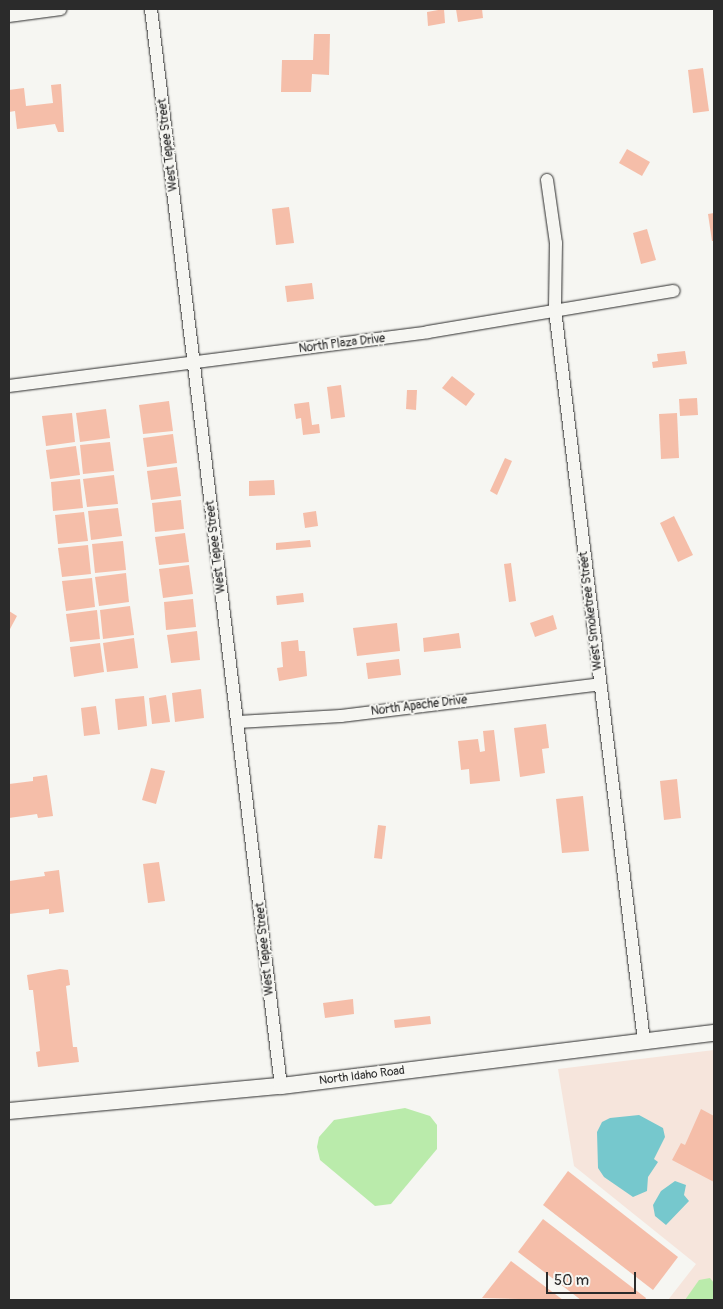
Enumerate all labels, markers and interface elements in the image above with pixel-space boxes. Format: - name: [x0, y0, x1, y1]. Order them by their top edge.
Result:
- street label: West Tepee Street: [155, 98, 181, 192]
- street label: North Plaza Drive: [298, 332, 386, 356]
- street label: West Tepee Street: [203, 500, 229, 594]
- street label: West Smoketree Street: [577, 551, 605, 671]
- street label: North Apache Drive: [370, 693, 468, 719]
- street label: West Tepee Street: [253, 902, 277, 996]
- street label: North Idaho Road: [318, 1064, 406, 1088]
- scale bar: [548, 1262, 638, 1294]
- text: 50 m: [554, 1271, 589, 1290]

